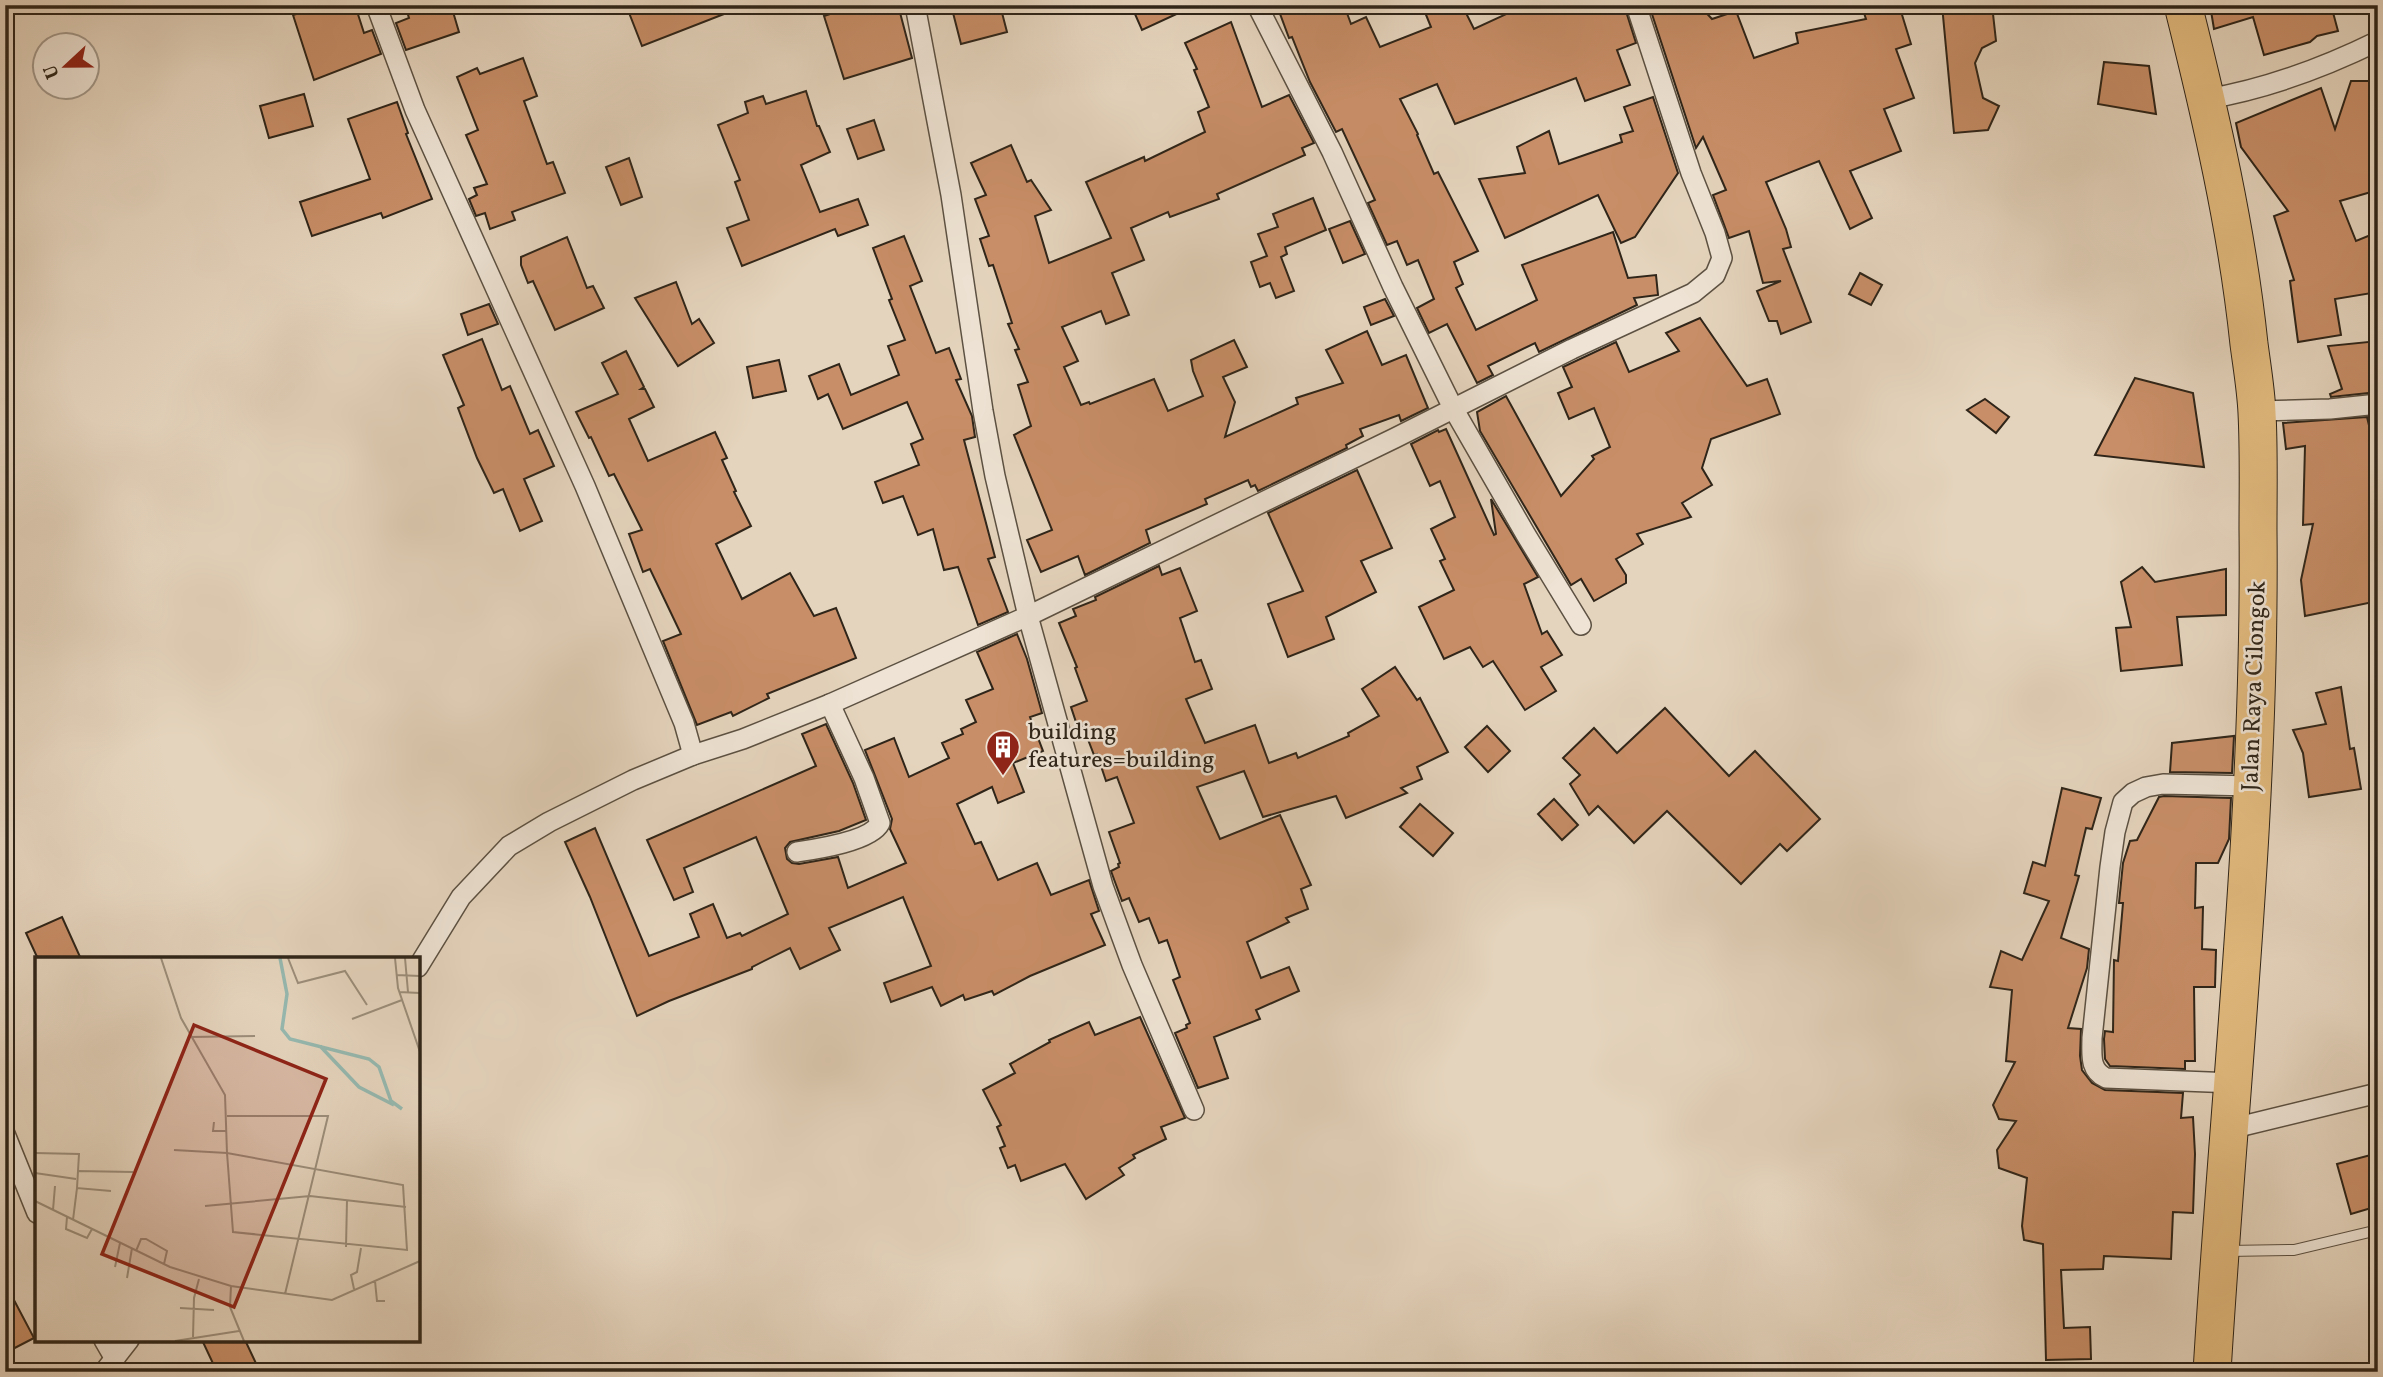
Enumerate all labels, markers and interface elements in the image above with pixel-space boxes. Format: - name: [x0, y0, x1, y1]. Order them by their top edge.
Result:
- north arrow: [32, 32, 102, 102]
- text: U: [38, 61, 67, 83]
- street label: Jalan Raya Cilongok: [2234, 580, 2276, 792]
- place label: building features=building: [1028, 716, 1214, 778]
- building icon: building features=building: [984, 728, 1022, 777]
- inset map: [35, 957, 420, 1342]

